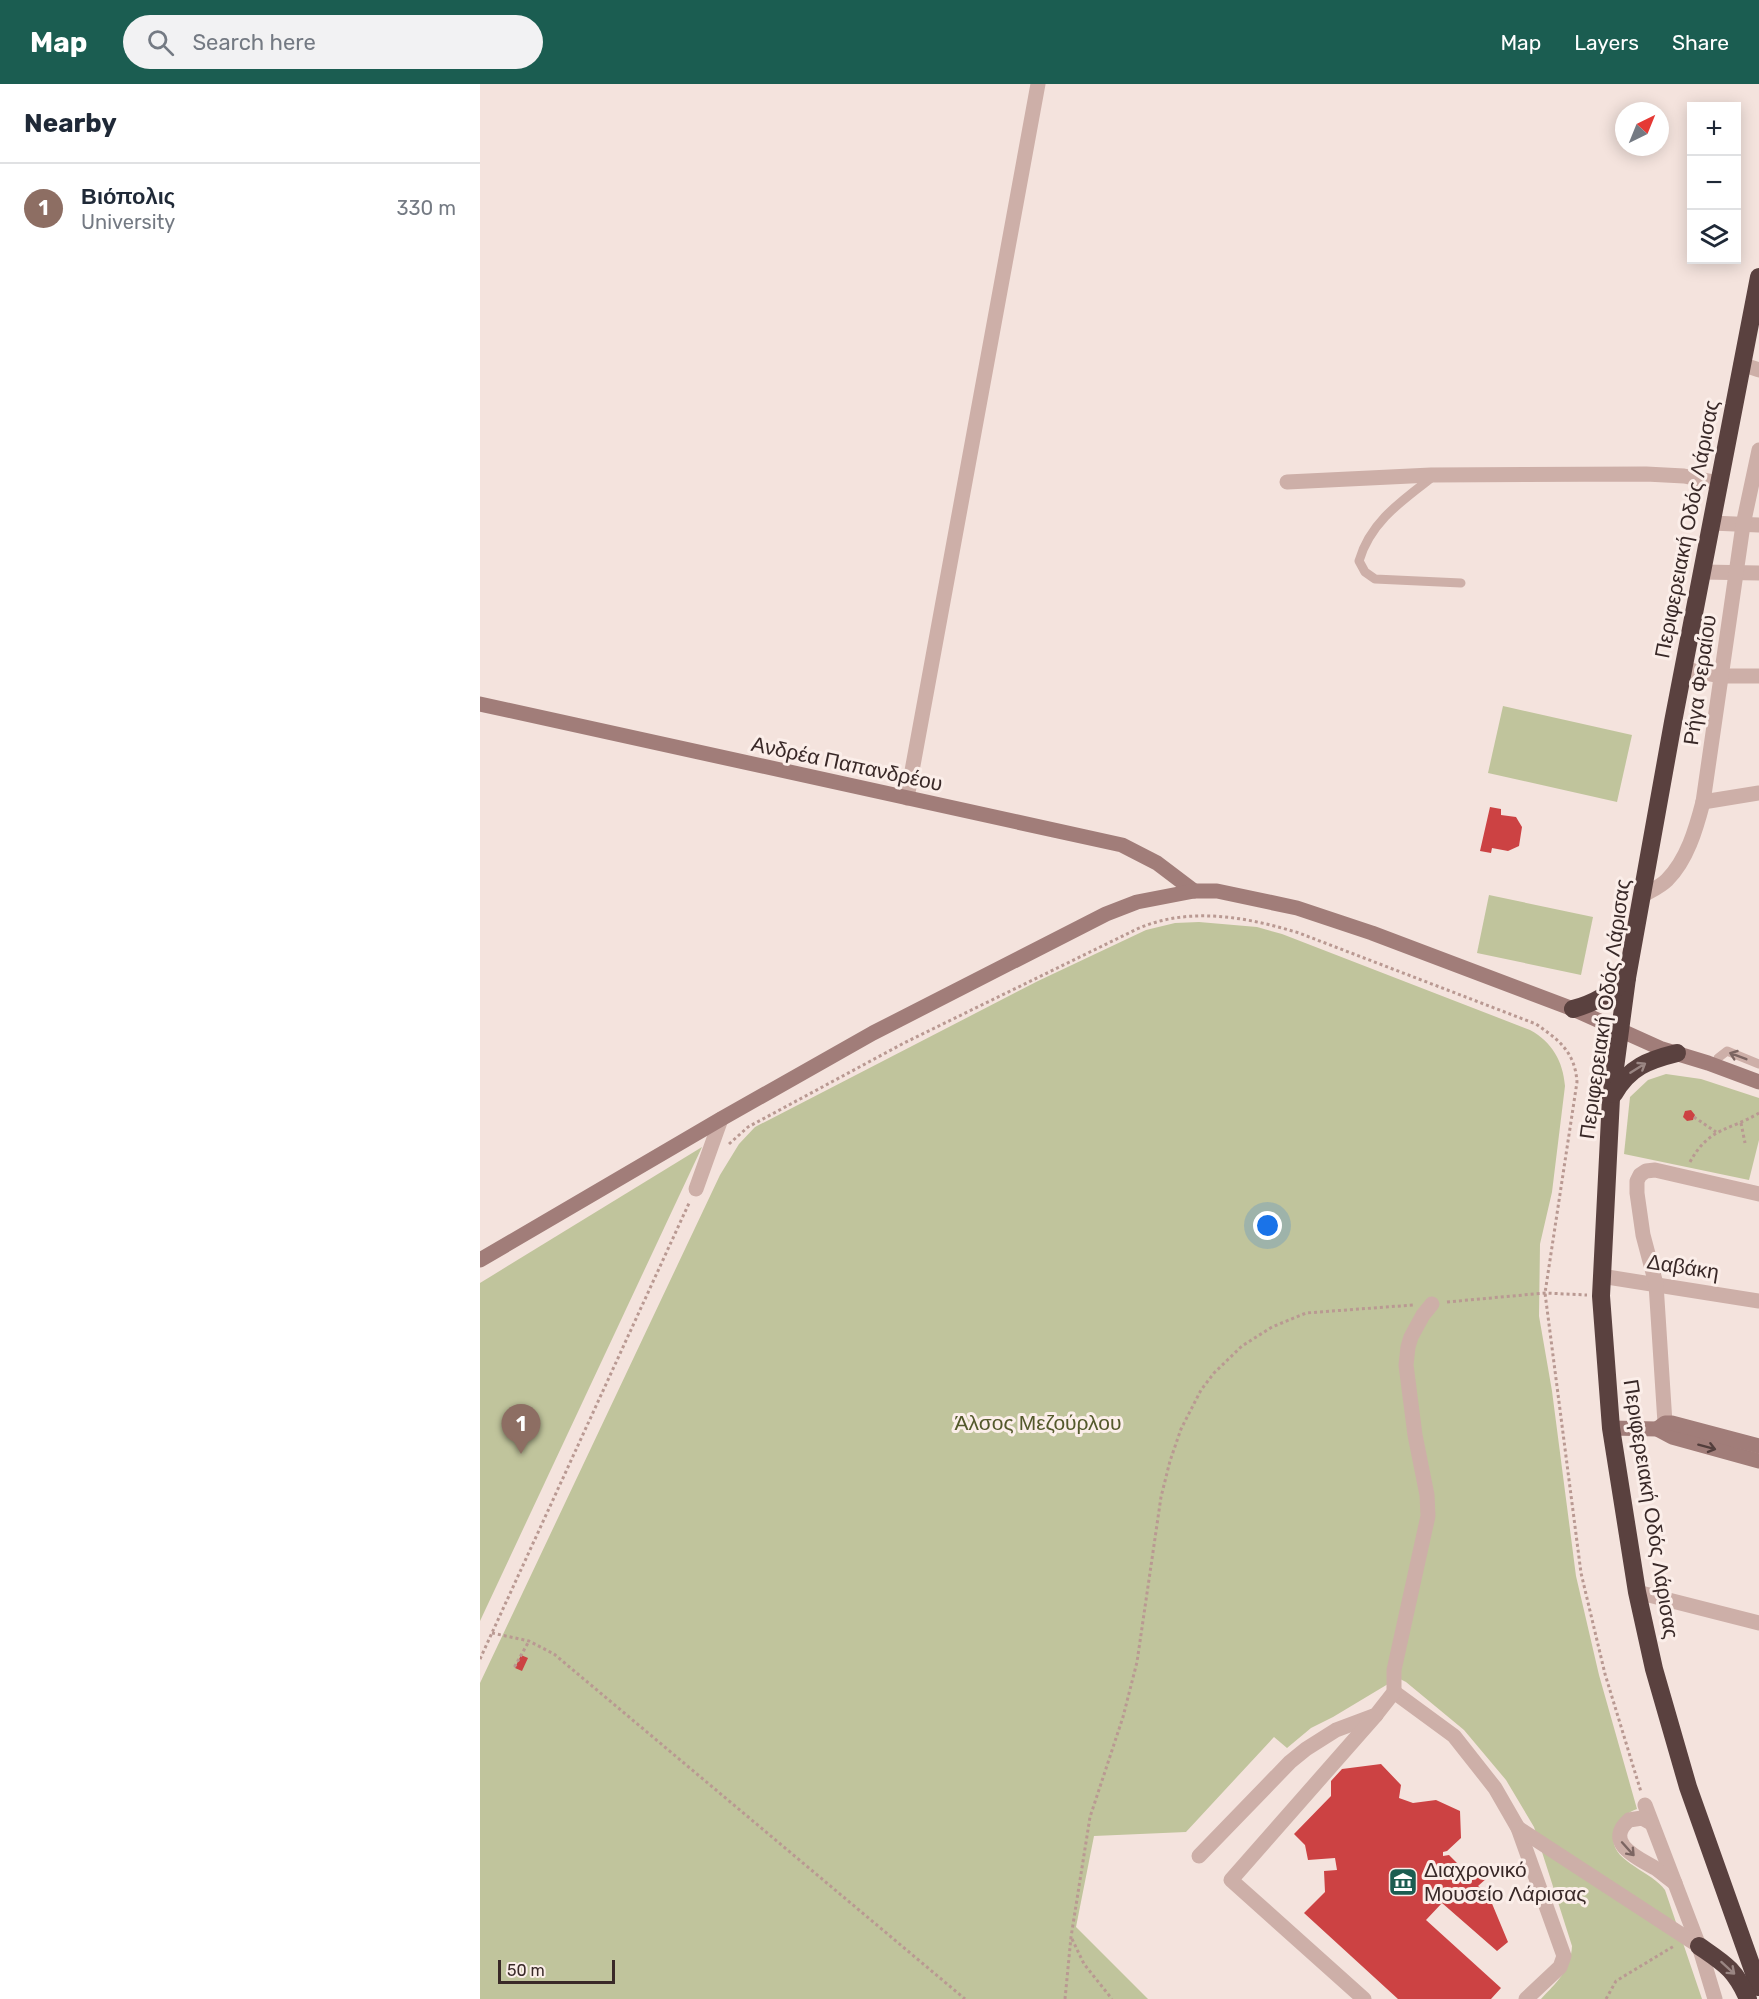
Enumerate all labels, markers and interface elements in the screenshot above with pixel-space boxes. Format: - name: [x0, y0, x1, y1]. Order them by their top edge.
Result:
- search box: [123, 15, 543, 69]
- text: Map: [30, 26, 87, 59]
- icon: search: [144, 26, 177, 59]
- text: Search here: [192, 29, 316, 56]
- text: Map: [1500, 30, 1541, 55]
- text: Layers: [1574, 30, 1639, 55]
- text: Share: [1672, 30, 1729, 55]
- north arrow: [1615, 102, 1669, 156]
- map controls: [1687, 102, 1741, 264]
- button: +: [1687, 102, 1741, 156]
- text: Nearby: [24, 108, 117, 139]
- button: −: [1687, 156, 1741, 210]
- text: Βιόπολις: [81, 183, 175, 210]
- text: 1: [39, 196, 48, 220]
- text: 330 m: [397, 196, 456, 220]
- text: University: [81, 210, 175, 234]
- button: layers: [1687, 210, 1741, 264]
- street label: Περιφερειακή Οδός Λάρισας: [1649, 398, 1724, 660]
- street label: Ρήγα Φεραίου: [1678, 613, 1721, 747]
- street label: Ανδρέα Παπανδρέου: [749, 731, 945, 796]
- street label: Περιφερειακή Οδός Λάρισας: [1574, 877, 1635, 1141]
- one-way arrow: [1729, 1050, 1748, 1061]
- one-way arrow: [1630, 1061, 1647, 1074]
- your location: [1253, 1211, 1282, 1240]
- street label: Δαβάκη: [1645, 1248, 1721, 1285]
- street label: Περιφερειακή Οδός Λάρισας: [1619, 1377, 1684, 1641]
- pin: 1: [502, 1404, 540, 1454]
- park label: Άλσος Μεζούρλου: [955, 1410, 1121, 1435]
- one-way arrow: [1697, 1442, 1716, 1453]
- one-way arrow: [1621, 1841, 1635, 1856]
- place label: Διαχρονικό Μουσείο Λάρισας: [1424, 1857, 1586, 1906]
- museum icon: Διαχρονικό Μουσείο Λάρισας: [1387, 1866, 1419, 1898]
- scale bar: [498, 1957, 615, 1984]
- text: 50 m: [507, 1961, 545, 1980]
- one-way arrow: [1721, 1961, 1736, 1975]

